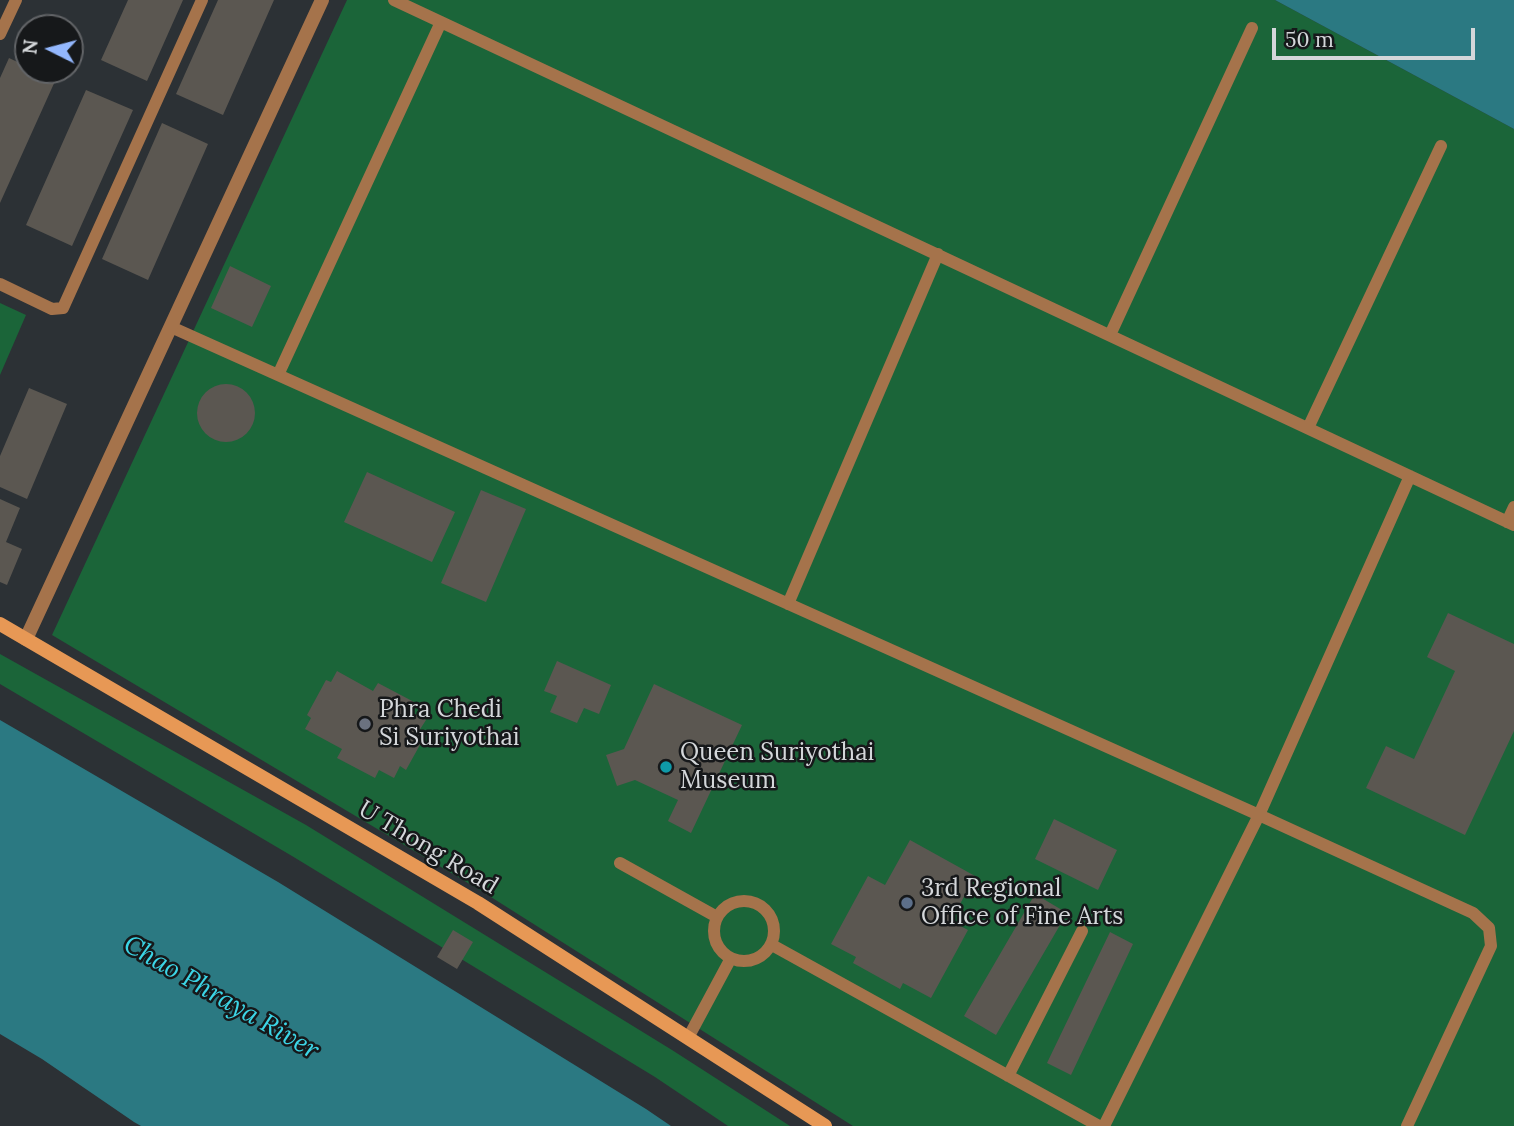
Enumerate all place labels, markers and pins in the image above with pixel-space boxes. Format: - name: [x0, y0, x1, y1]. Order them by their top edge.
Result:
- place label: Phra Chedi Si Suriyothai: [379, 696, 520, 752]
- marker: Phra Chedi Si Suriyothai: [357, 716, 373, 732]
- place label: Queen Suriyothai Museum: [680, 739, 874, 795]
- marker: Queen Suriyothai Museum: [658, 759, 674, 775]
- place label: 3rd Regional Office of Fine Arts: [921, 875, 1123, 931]
- marker: 3rd Regional Office of Fine Arts: [899, 895, 915, 911]

